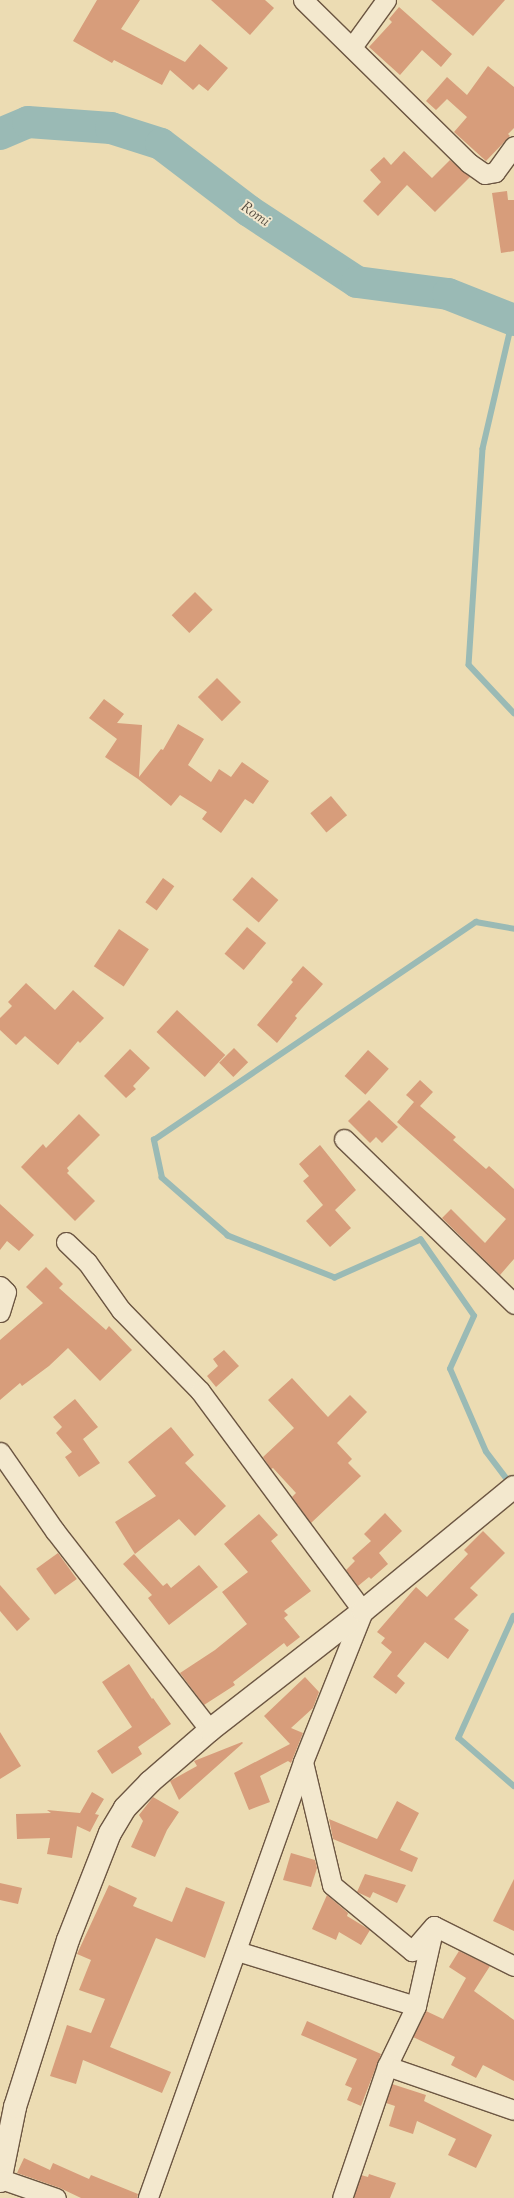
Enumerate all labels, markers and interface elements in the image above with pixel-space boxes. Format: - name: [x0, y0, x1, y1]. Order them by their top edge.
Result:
- water label: Romi: [237, 199, 273, 231]

